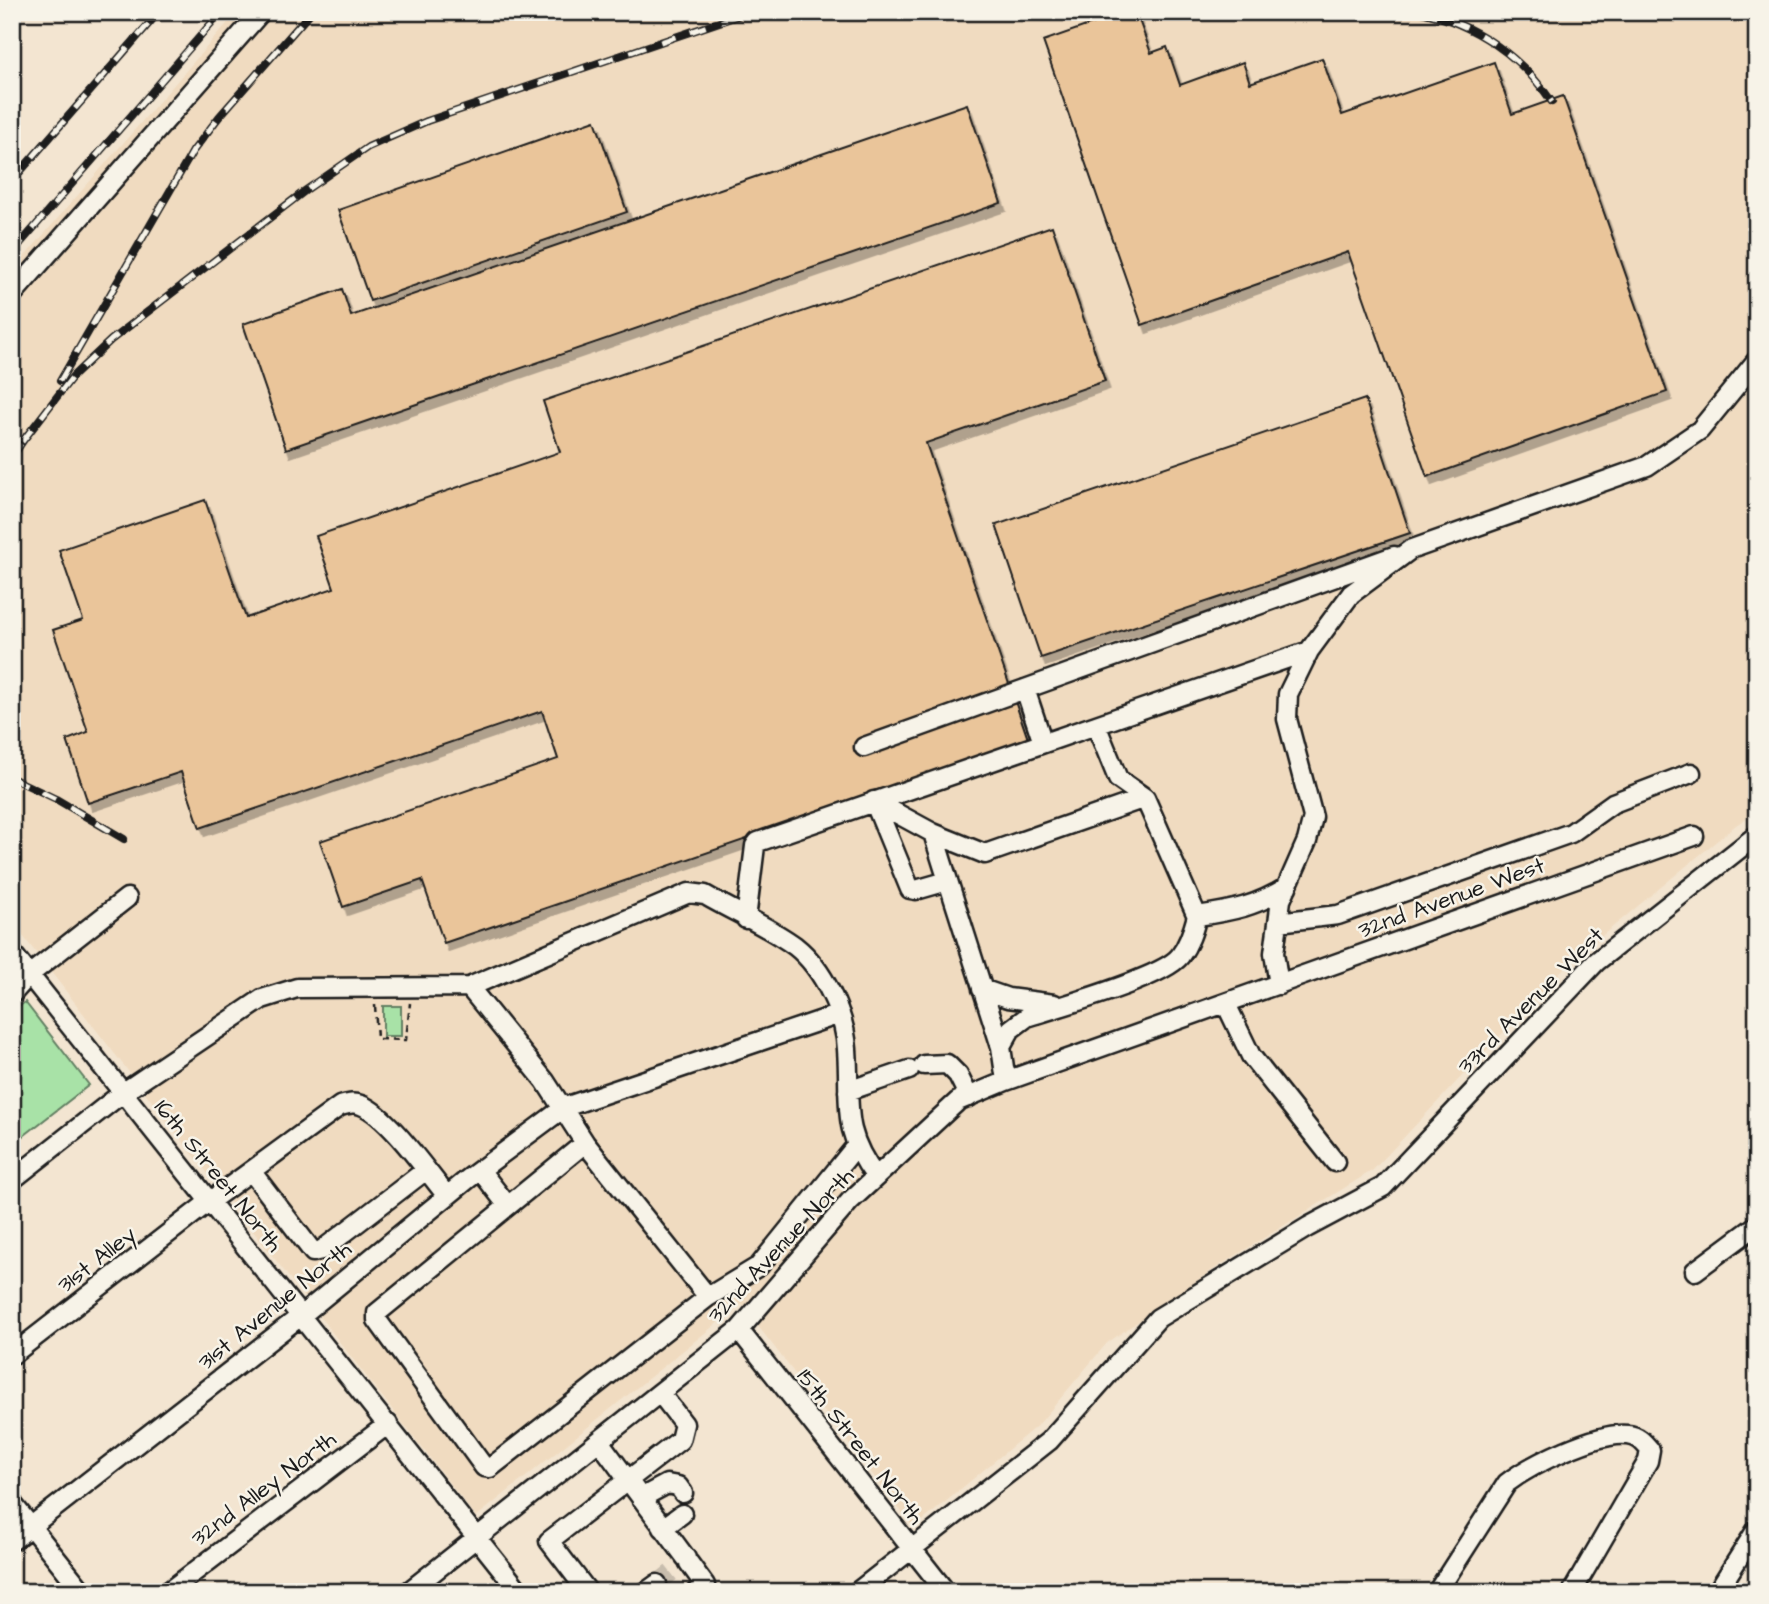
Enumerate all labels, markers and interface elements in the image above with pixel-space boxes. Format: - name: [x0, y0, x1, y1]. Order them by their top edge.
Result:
- street label: 32nd Avenue West: [1354, 849, 1550, 947]
- street label: 33rd Avenue West: [1450, 920, 1612, 1081]
- street label: 16th Street North: [147, 1092, 290, 1259]
- street label: 32nd Avenue North: [700, 1160, 862, 1330]
- street label: 31st Alley: [51, 1219, 144, 1301]
- street label: 31st Avenue North: [191, 1233, 359, 1378]
- street label: 15th Street North: [789, 1362, 932, 1532]
- street label: 32nd Alley North: [184, 1423, 344, 1555]

